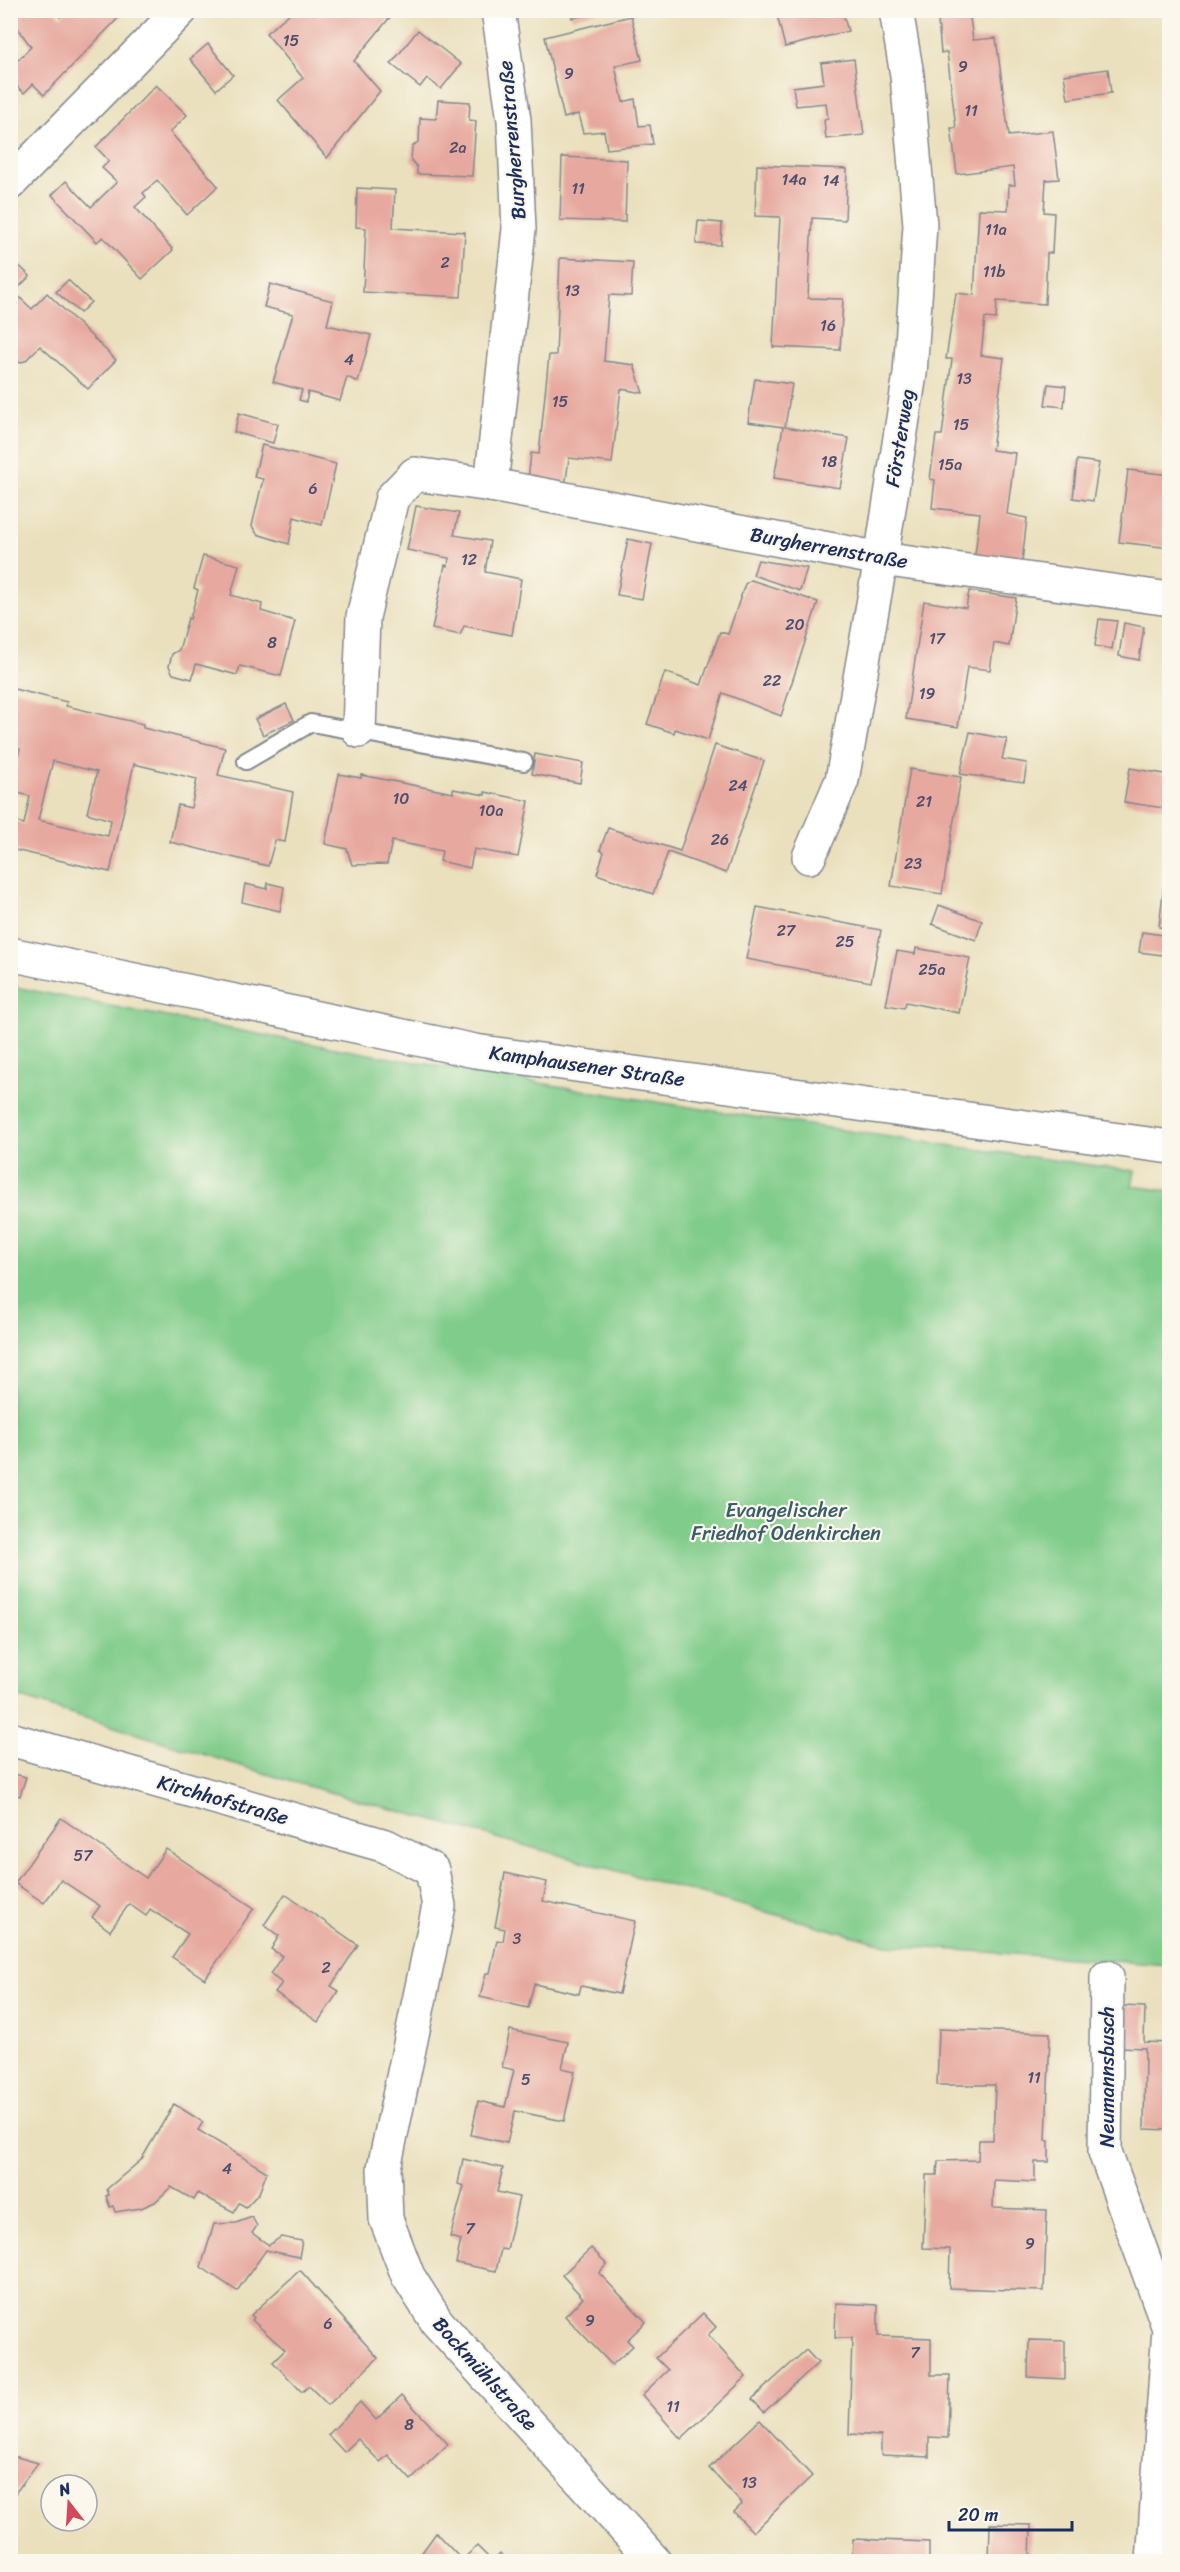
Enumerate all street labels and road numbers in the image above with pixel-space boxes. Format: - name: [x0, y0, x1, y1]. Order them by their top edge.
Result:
- street label: Burgherrenstraße: [488, 59, 536, 221]
- street label: Försterweg: [875, 386, 925, 490]
- street label: Burgherrenstraße: [747, 517, 911, 579]
- street label: Kamphausener Straße: [487, 1035, 687, 1097]
- street label: Kirchhofstraße: [153, 1765, 293, 1835]
- street label: Neumannsbusch: [1090, 2006, 1125, 2148]
- street label: Bockmühlstraße: [424, 2308, 546, 2440]

